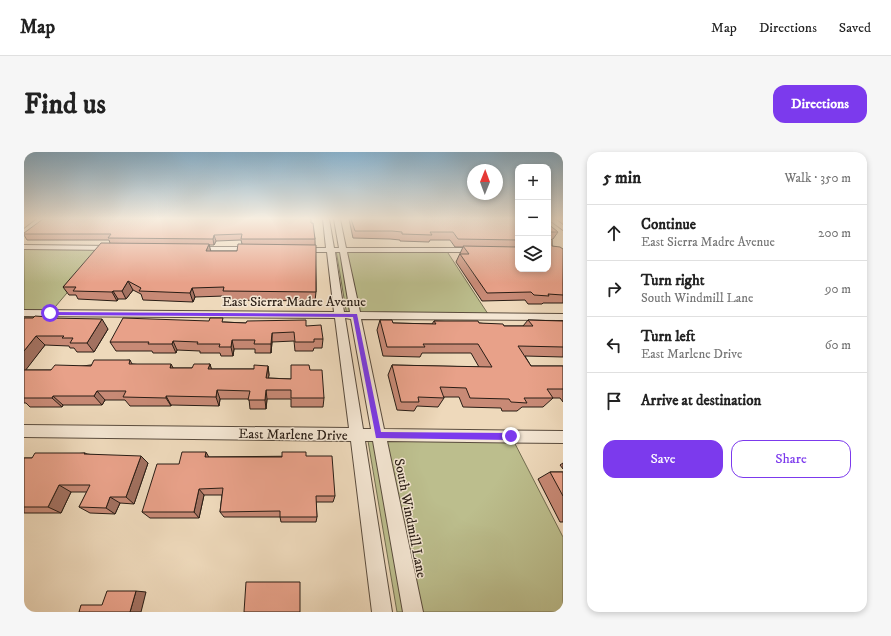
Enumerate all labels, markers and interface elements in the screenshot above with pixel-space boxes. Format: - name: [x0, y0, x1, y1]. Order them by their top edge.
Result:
- text: Map: [20, 16, 55, 39]
- text: Map: [711, 19, 737, 37]
- text: Directions: [759, 19, 817, 37]
- text: Saved: [839, 19, 871, 37]
- button: Directions: [773, 85, 867, 123]
- text: Find us: [24, 87, 106, 122]
- north arrow: [467, 164, 503, 200]
- map controls: [515, 164, 551, 272]
- button: +: [515, 164, 551, 200]
- text: 5 min: [603, 167, 641, 189]
- text: Walk · 350 m: [784, 170, 851, 186]
- button: −: [515, 200, 551, 236]
- text: Continue: [641, 215, 696, 234]
- icon: ahead: [603, 222, 625, 244]
- text: 200 m: [818, 225, 851, 241]
- text: East Sierra Madre Avenue: [641, 234, 775, 250]
- button: layers: [515, 236, 551, 272]
- text: Turn right: [641, 271, 704, 290]
- icon: right: [603, 278, 625, 300]
- text: 90 m: [825, 281, 851, 297]
- text: South Windmill Lane: [641, 290, 753, 306]
- street label: East Sierra Madre Avenue: [222, 293, 366, 311]
- route start: [41, 304, 59, 322]
- text: Turn left: [641, 327, 695, 346]
- icon: left: [603, 334, 625, 356]
- text: 60 m: [825, 337, 851, 353]
- text: East Marlene Drive: [641, 346, 742, 362]
- icon: arrive: [603, 390, 625, 412]
- text: Arrive at destination: [641, 391, 761, 410]
- street label: East Marlene Drive: [238, 425, 348, 445]
- route end: [502, 427, 520, 445]
- button: Save: [603, 440, 723, 478]
- button: Share: [731, 440, 851, 478]
- street label: South Windmill Lane: [390, 457, 430, 580]

